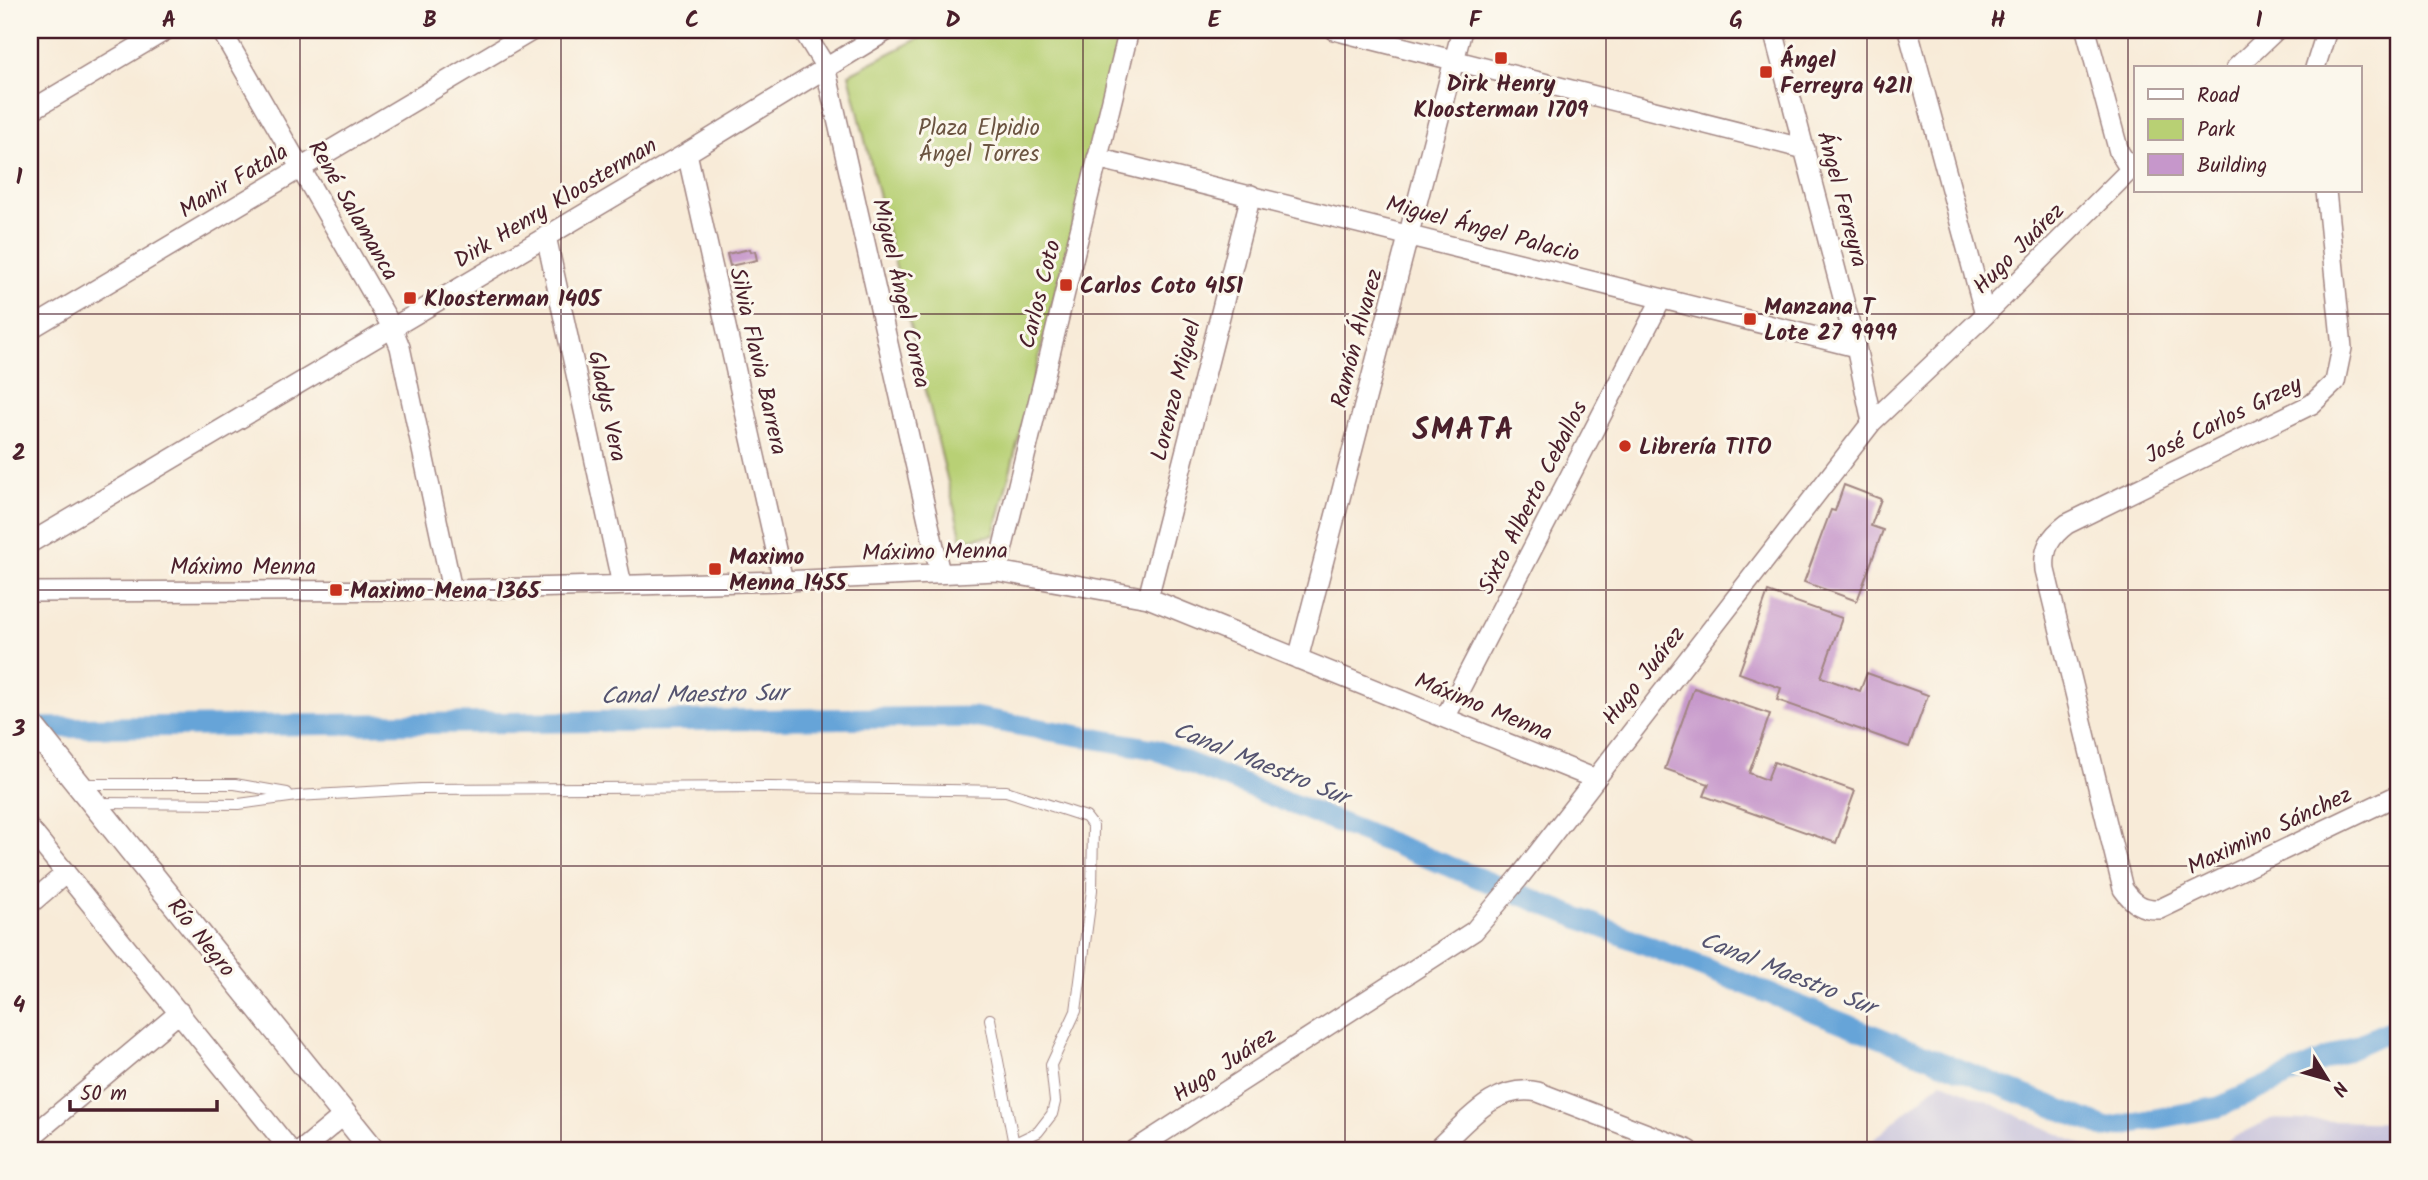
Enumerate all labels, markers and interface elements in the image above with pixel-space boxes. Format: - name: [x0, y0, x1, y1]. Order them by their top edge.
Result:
- text: A: [162, 3, 176, 39]
- text: B: [423, 3, 437, 39]
- text: C: [685, 3, 699, 39]
- text: D: [945, 3, 961, 39]
- text: E: [1208, 3, 1222, 39]
- text: F: [1469, 3, 1483, 39]
- text: G: [1729, 3, 1743, 39]
- text: H: [1991, 3, 2006, 39]
- text: I: [2255, 3, 2263, 39]
- place label: Ángel Ferreyra 4211: [1780, 43, 1912, 105]
- marker: Dirk Henry Kloosterman 1709: [1493, 50, 1509, 66]
- marker: Ángel Ferreyra 4211: [1758, 64, 1774, 80]
- legend: [2134, 66, 2362, 192]
- place label: Dirk Henry Kloosterman 1709: [1413, 67, 1589, 129]
- text: Road: [2197, 80, 2240, 113]
- park label: Plaza Elpidio Ángel Torres: [918, 111, 1040, 173]
- text: Park: [2197, 114, 2235, 147]
- street label: Ángel Ferreyra: [1806, 127, 1877, 272]
- street label: Dirk Henry Kloosterman: [447, 129, 665, 279]
- street label: René Salamanca: [297, 134, 407, 288]
- street label: Manir Fatala: [172, 135, 296, 229]
- text: Building: [2197, 150, 2267, 183]
- text: 1: [16, 160, 23, 196]
- street label: Miguel Ángel Palacio: [1382, 187, 1583, 273]
- street label: Miguel Ángel Correa: [861, 195, 939, 392]
- street label: Hugo Juárez: [1965, 195, 2074, 304]
- street label: Carlos Coto: [1010, 236, 1072, 353]
- street label: Silvia Flavia Barrera: [718, 264, 796, 459]
- street label: Ramón Álvarez: [1322, 265, 1394, 412]
- place label: Carlos Coto 4151: [1080, 269, 1243, 305]
- marker: Carlos Coto 4151: [1058, 277, 1074, 293]
- place label: Kloosterman 1405: [424, 282, 603, 318]
- marker: Kloosterman 1405: [402, 290, 418, 306]
- place label: Manzana T Lote 27 9999: [1764, 290, 1898, 352]
- marker: Manzana T Lote 27 9999: [1742, 311, 1758, 327]
- street label: Lorenzo Miguel: [1142, 316, 1212, 465]
- street label: Gladys Vera: [577, 348, 635, 465]
- street label: José Carlos Grzey: [2139, 367, 2309, 474]
- street label: Sixto Alberto Ceballos: [1469, 395, 1598, 601]
- district label: SMATA: [1412, 407, 1516, 455]
- place label: Librería TITO: [1639, 430, 1771, 466]
- text: 2: [12, 436, 26, 472]
- marker: Librería TITO: [1617, 438, 1633, 454]
- street label: Máximo Menna: [862, 534, 1008, 572]
- place label: Maximo Menna 1455: [729, 540, 849, 602]
- street label: Máximo Menna: [170, 550, 316, 586]
- marker: Maximo Menna 1455: [707, 561, 723, 577]
- place label: Maximo Mena 1365: [350, 574, 542, 610]
- marker: Maximo Mena 1365: [328, 582, 344, 598]
- street label: Hugo Juárez: [1594, 619, 1695, 734]
- street label: Máximo Menna: [1409, 664, 1558, 752]
- water label: Canal Maestro Sur: [601, 674, 793, 717]
- water label: Canal Maestro Sur: [1167, 711, 1359, 819]
- text: 3: [12, 712, 26, 748]
- street label: Maximino Sánchez: [2181, 778, 2358, 886]
- street label: Río Negro: [157, 891, 244, 986]
- water label: Canal Maestro Sur: [1694, 921, 1886, 1029]
- text: 4: [13, 988, 26, 1024]
- street label: Hugo Juárez: [1166, 1018, 1284, 1113]
- north arrow: [2292, 1044, 2362, 1114]
- scale bar: [70, 1068, 217, 1112]
- text: N: [2323, 1074, 2355, 1102]
- text: 50 m: [80, 1078, 127, 1111]

